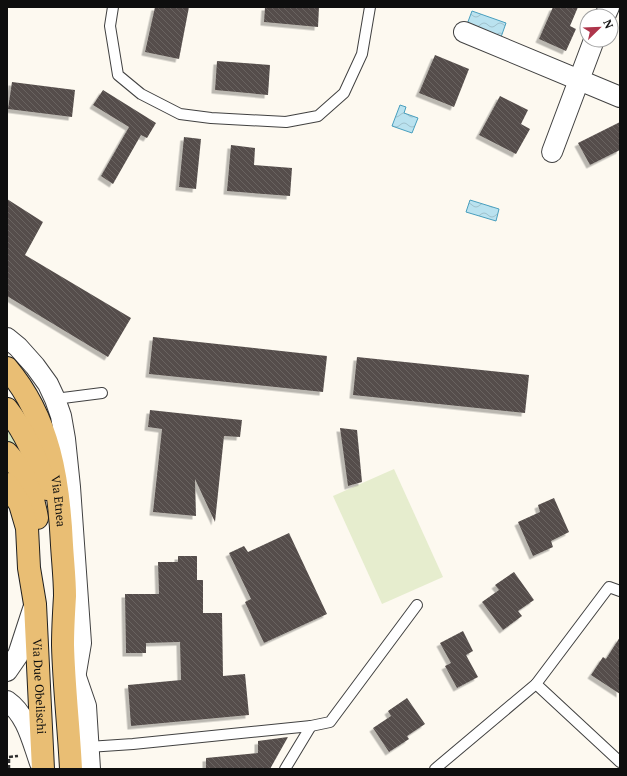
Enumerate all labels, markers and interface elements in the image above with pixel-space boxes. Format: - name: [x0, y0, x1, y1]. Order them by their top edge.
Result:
- north arrow: [579, 8, 619, 48]
- text: N: [600, 18, 617, 31]
- street label: Via Etnea: [48, 474, 69, 527]
- street label: Via Due Obelischi: [30, 638, 49, 735]

